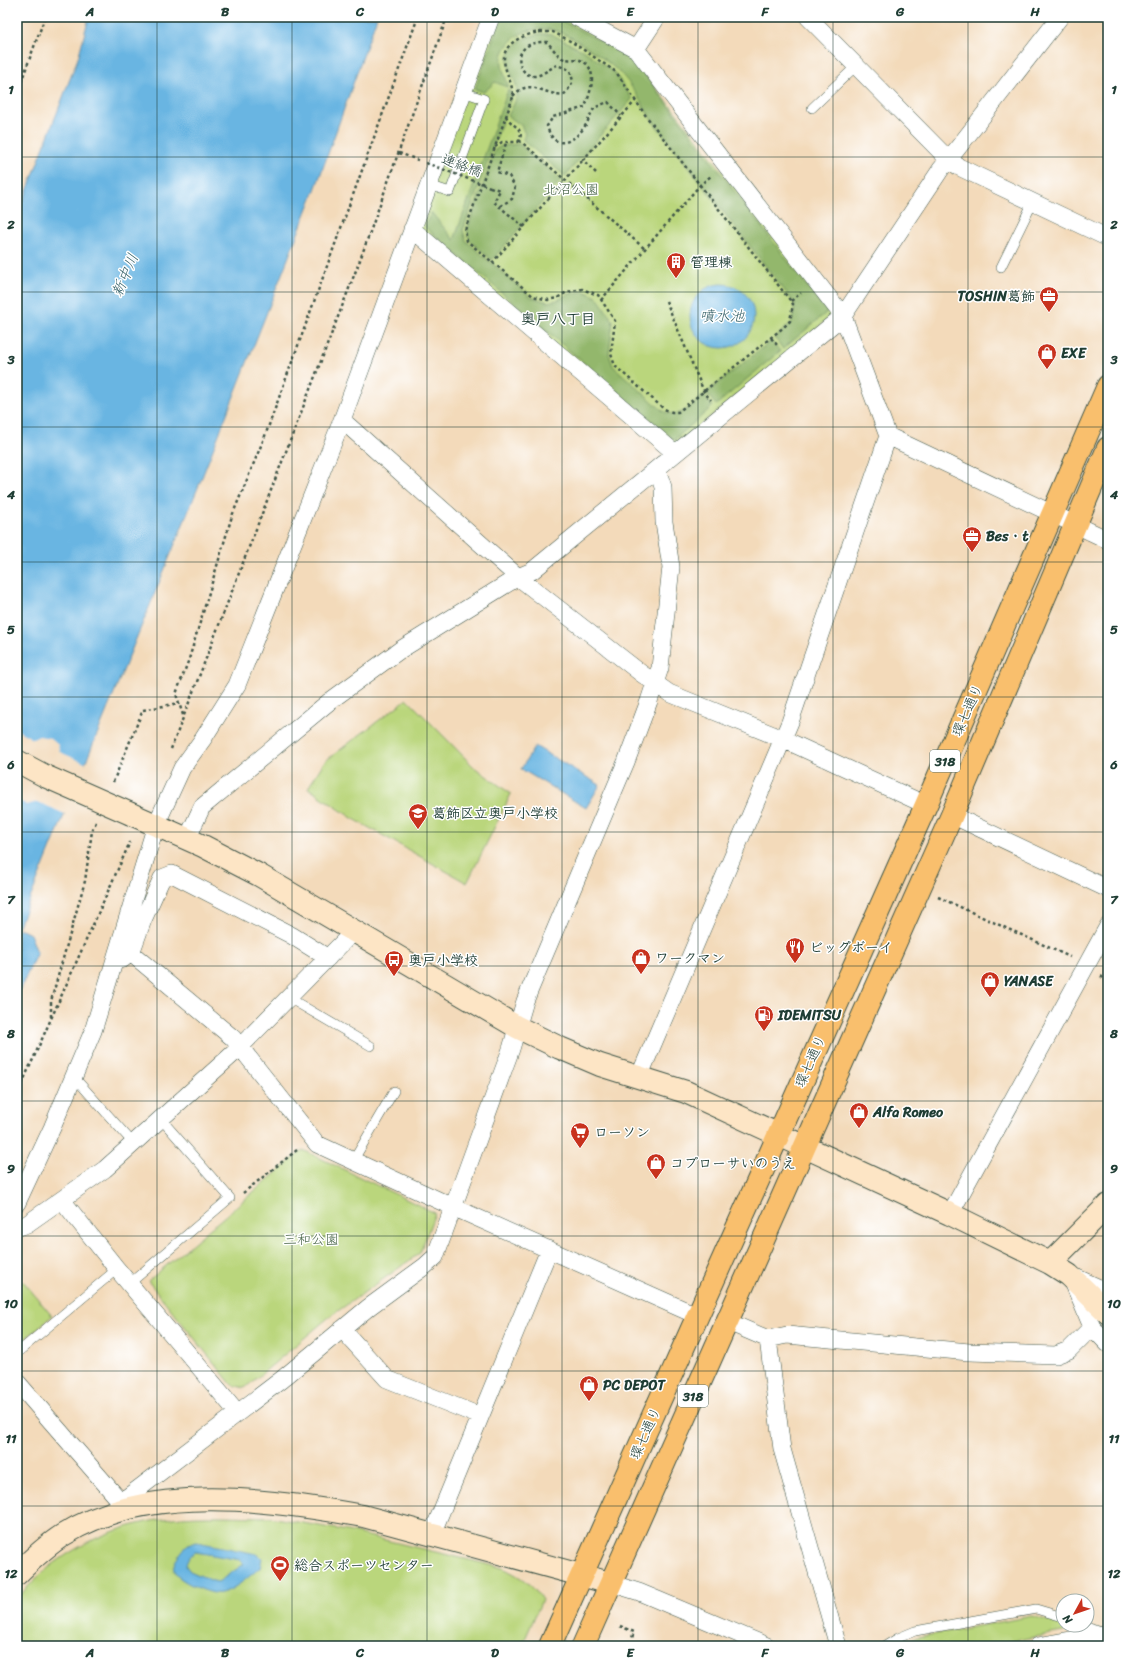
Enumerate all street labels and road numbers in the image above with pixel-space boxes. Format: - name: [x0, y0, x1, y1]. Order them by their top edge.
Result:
- street label: 連絡橋: [438, 147, 486, 184]
- street label: 環七通り: [945, 680, 990, 741]
- road number: 318: [930, 750, 960, 772]
- street label: 環七通り: [788, 1031, 833, 1092]
- road number: 318: [678, 1385, 708, 1407]
- street label: 環七通り: [623, 1403, 668, 1464]

